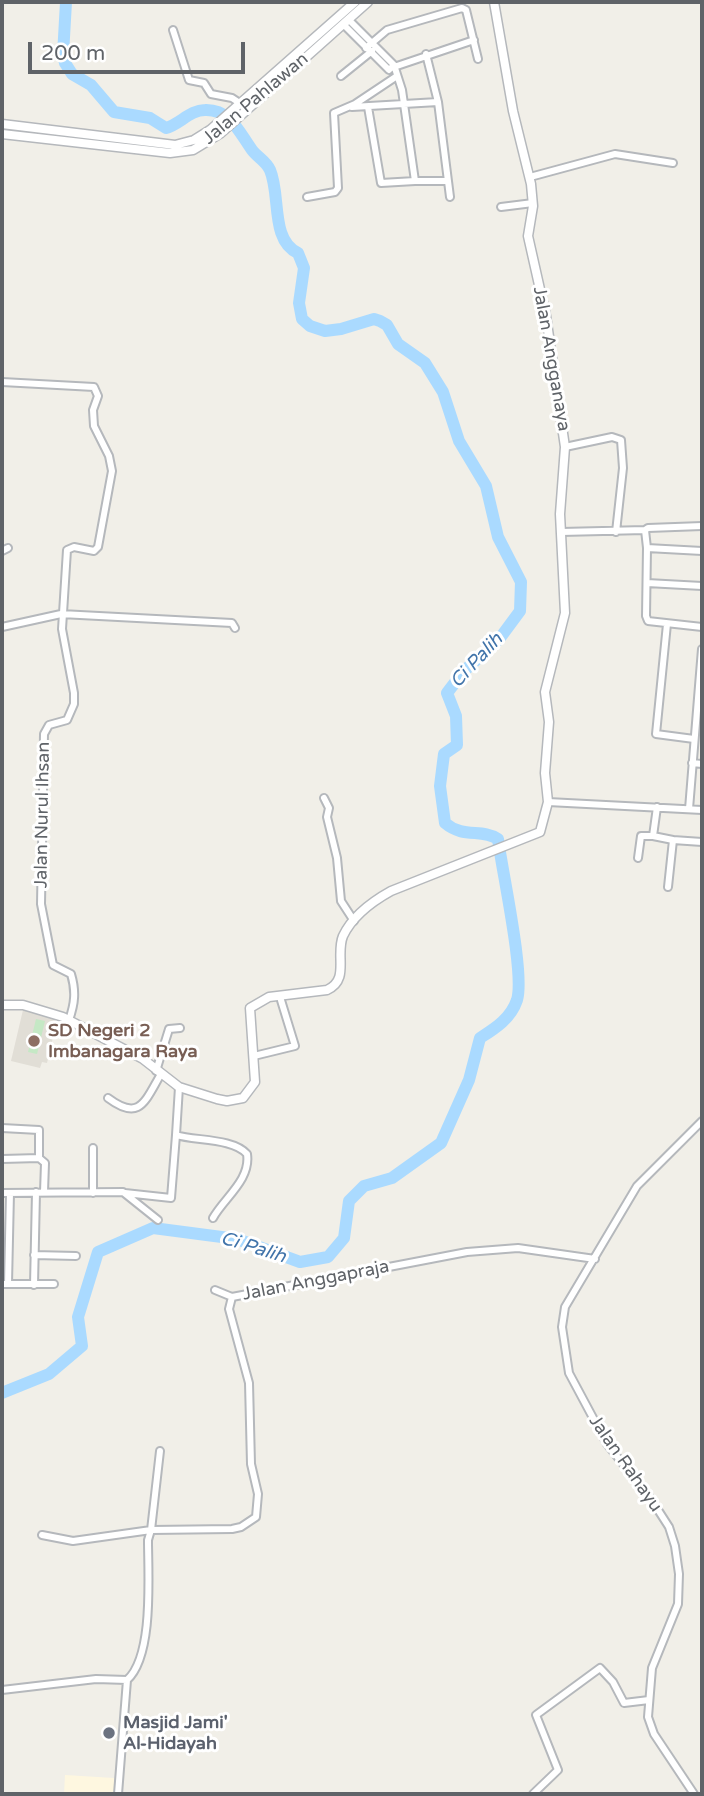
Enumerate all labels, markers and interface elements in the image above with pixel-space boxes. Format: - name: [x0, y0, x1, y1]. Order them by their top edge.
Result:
- scale bar: [32, 28, 248, 72]
- text: 200 m: [41, 41, 105, 66]
- street label: Jalan Pahlawan: [199, 49, 313, 149]
- street label: Jalan Angganaya: [528, 285, 574, 433]
- water label: Ci Palih: [446, 629, 508, 693]
- street label: Jalan Nurul Ihsan: [31, 742, 55, 888]
- place label: SD Negeri 2 Imbanagara Raya: [48, 1020, 198, 1062]
- marker: SD Negeri 2 Imbanagara Raya: [26, 1033, 42, 1049]
- water label: Ci Palih: [218, 1227, 288, 1269]
- street label: Jalan Anggapraja: [241, 1256, 391, 1306]
- street label: Jalan Rahayu: [584, 1411, 666, 1517]
- place label: Masjid Jami' Al-Hidayah: [123, 1712, 228, 1754]
- marker: Masjid Jami' Al-Hidayah: [101, 1725, 117, 1741]

